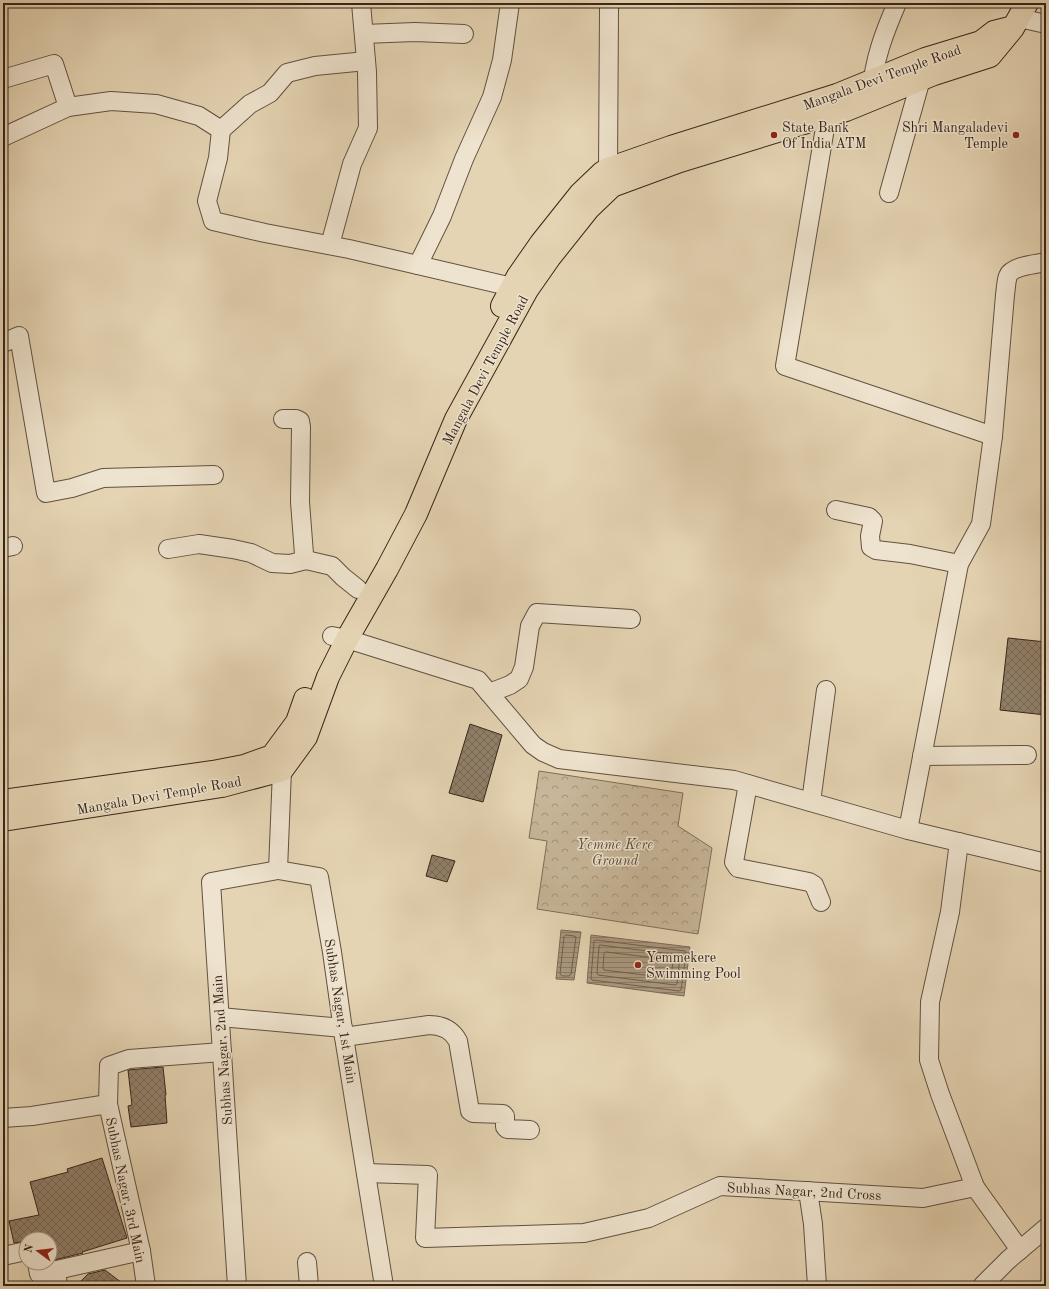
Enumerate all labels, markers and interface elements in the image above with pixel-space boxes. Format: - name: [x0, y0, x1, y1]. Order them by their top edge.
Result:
- street label: Mangala Devi Temple Road: [801, 43, 963, 113]
- place label: State Bank Of India ATM: [782, 121, 867, 151]
- place label: Shri Mangaladevi Temple: [902, 121, 1008, 151]
- marker: State Bank Of India ATM: [769, 130, 779, 140]
- marker: Shri Mangaladevi Temple: [1011, 130, 1021, 140]
- street label: Mangala Devi Temple Road: [441, 293, 531, 447]
- street label: Mangala Devi Temple Road: [76, 775, 243, 817]
- park label: Yemme Kere Ground: [577, 838, 653, 868]
- street label: Subhas Nagar, 1st Main: [322, 938, 358, 1085]
- place label: Yemmekere Swimming Pool: [646, 951, 741, 981]
- marker: Yemmekere Swimming Pool: [633, 960, 643, 970]
- street label: Subhas Nagar, 2nd Main: [211, 974, 235, 1125]
- street label: Subhas Nagar, 3rd Main: [103, 1116, 147, 1265]
- street label: Subhas Nagar, 2nd Cross: [726, 1181, 882, 1203]
- north arrow: [18, 1231, 58, 1271]
- text: N: [23, 1243, 36, 1254]

